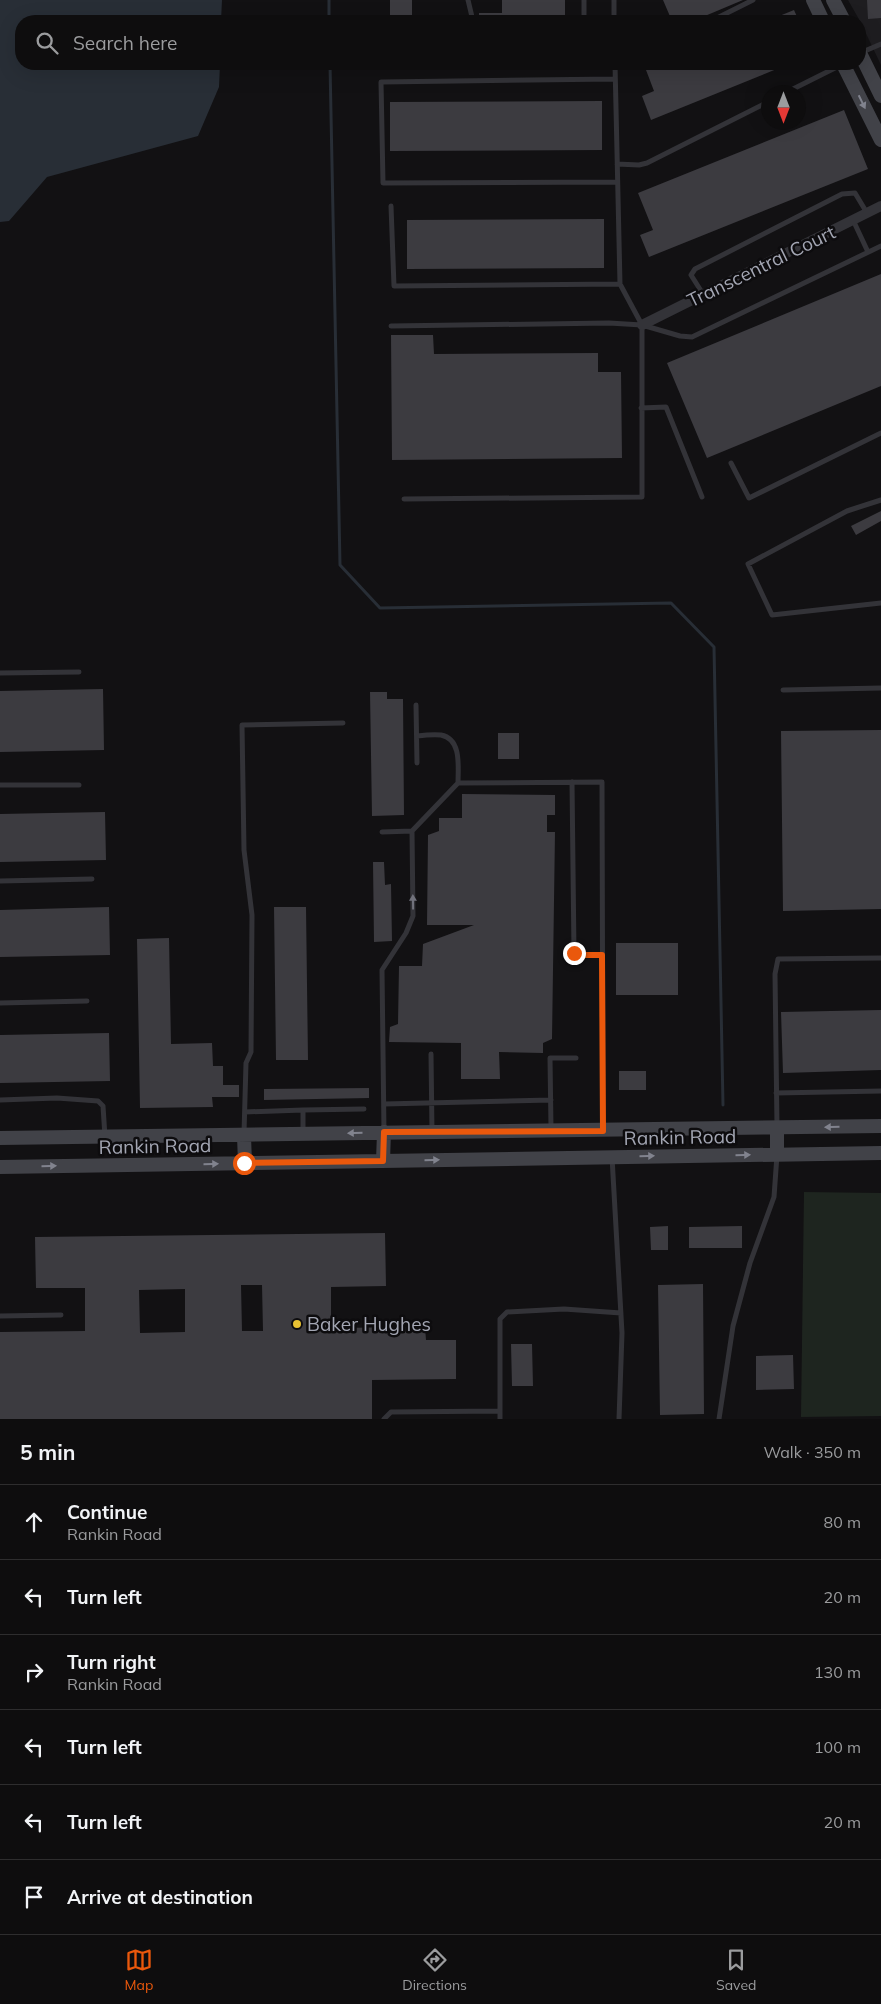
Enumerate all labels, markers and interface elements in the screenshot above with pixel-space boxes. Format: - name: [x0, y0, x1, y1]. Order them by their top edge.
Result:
- search box: [15, 15, 866, 70]
- icon: search: [33, 29, 61, 57]
- text: Search here: [73, 31, 177, 55]
- north arrow: [761, 85, 806, 130]
- one-way arrow: [858, 95, 866, 109]
- street label: Transcentral Court: [683, 220, 839, 312]
- one-way arrow: [409, 893, 417, 909]
- route end: [563, 942, 586, 965]
- one-way arrow: [824, 1123, 840, 1131]
- street label: Rankin Road: [623, 1124, 737, 1150]
- one-way arrow: [347, 1129, 363, 1137]
- street label: Rankin Road: [98, 1133, 212, 1159]
- one-way arrow: [735, 1151, 751, 1159]
- route start: [233, 1152, 256, 1175]
- one-way arrow: [639, 1152, 655, 1160]
- one-way arrow: [424, 1156, 440, 1164]
- one-way arrow: [203, 1159, 219, 1167]
- one-way arrow: [41, 1162, 57, 1170]
- place label: Baker Hughes: [307, 1312, 431, 1336]
- marker: Baker Hughes: [291, 1318, 303, 1330]
- text: 5 min: [20, 1439, 75, 1465]
- text: Walk · 350 m: [763, 1442, 861, 1462]
- text: Continue: [67, 1500, 147, 1524]
- icon: ahead: [20, 1508, 48, 1536]
- text: 80 m: [824, 1512, 861, 1532]
- text: Rankin Road: [67, 1524, 162, 1544]
- icon: left: [20, 1583, 48, 1611]
- text: Turn left: [67, 1585, 142, 1609]
- text: 20 m: [824, 1587, 861, 1607]
- text: Turn right: [67, 1650, 156, 1674]
- icon: right: [20, 1658, 48, 1686]
- text: 130 m: [814, 1662, 861, 1682]
- text: Rankin Road: [67, 1674, 162, 1694]
- icon: left: [20, 1733, 48, 1761]
- text: Turn left: [67, 1735, 142, 1759]
- text: 100 m: [814, 1737, 861, 1757]
- icon: left: [20, 1808, 48, 1836]
- text: Turn left: [67, 1810, 142, 1834]
- text: 20 m: [824, 1812, 861, 1832]
- icon: arrive: [20, 1883, 48, 1911]
- text: Arrive at destination: [67, 1885, 253, 1909]
- tab: Map: [125, 1946, 153, 1994]
- tab: Directions: [402, 1946, 467, 1994]
- tab: Saved: [716, 1946, 756, 1994]

